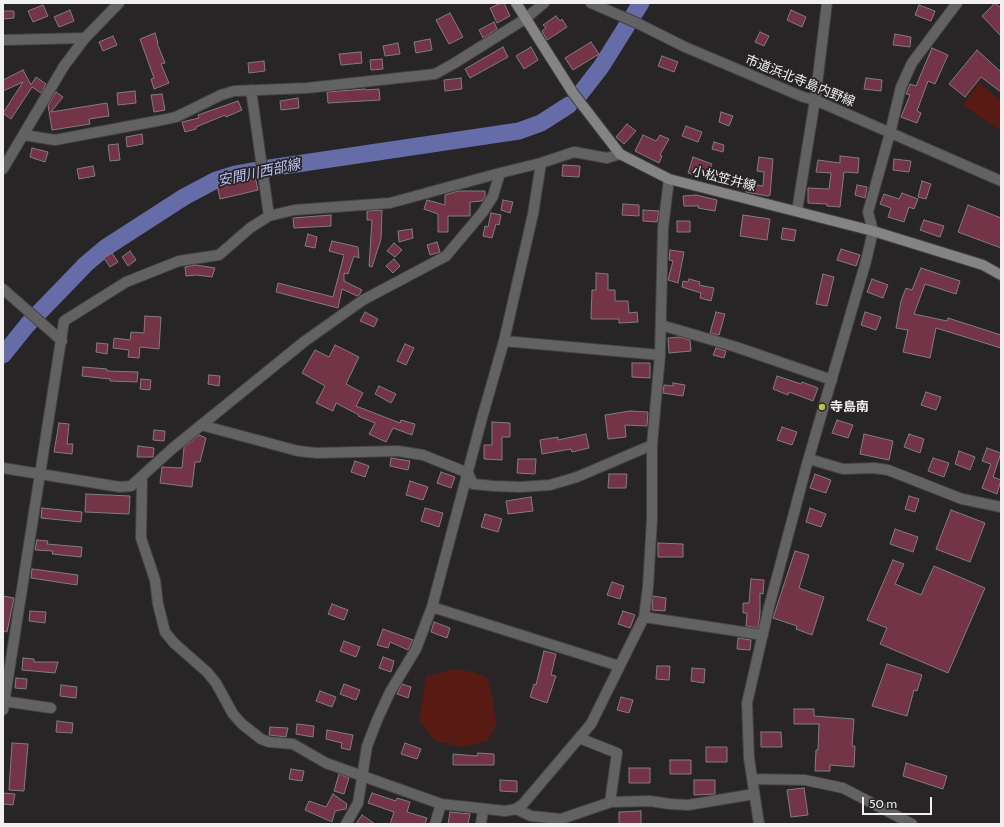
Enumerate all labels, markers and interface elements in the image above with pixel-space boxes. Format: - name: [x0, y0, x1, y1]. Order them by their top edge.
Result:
- street label: 市道浜北寺島内野線: [743, 52, 857, 110]
- water label: 安間川西部線: [216, 156, 302, 190]
- street label: 小松笠井線: [691, 164, 757, 194]
- place label: 寺島南: [830, 399, 869, 415]
- marker: 寺島南: [817, 402, 827, 412]
- scale bar: [864, 789, 934, 815]
- text: 50 m: [869, 796, 897, 811]

